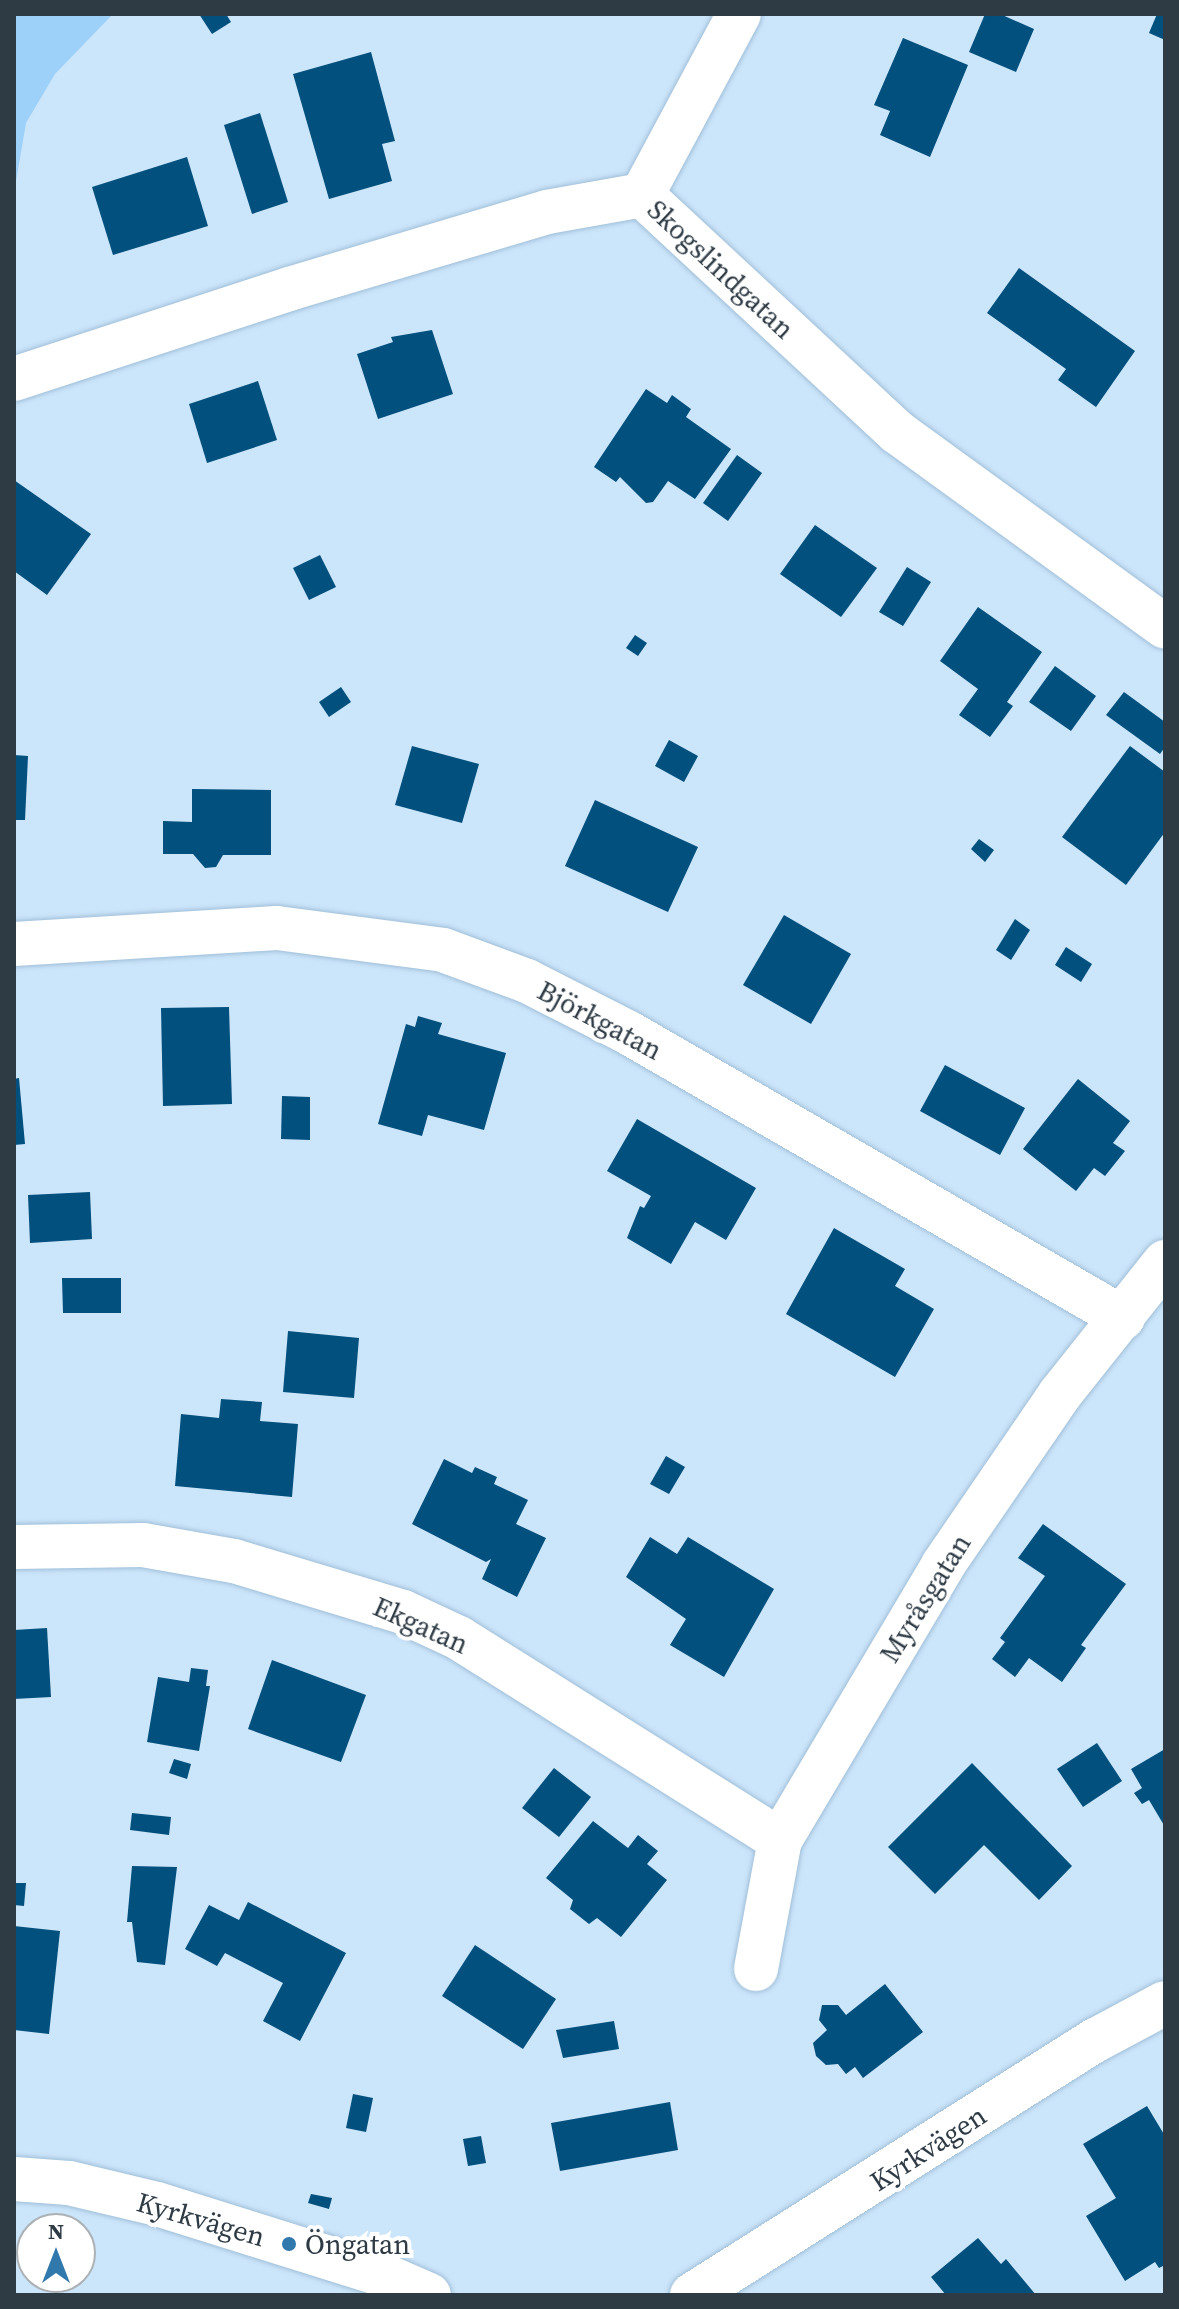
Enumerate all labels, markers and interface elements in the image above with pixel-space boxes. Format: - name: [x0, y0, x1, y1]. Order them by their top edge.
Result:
- street label: Skogslindgatan: [641, 193, 801, 345]
- street label: Björkgatan: [532, 973, 668, 1067]
- street label: Myråsgatan: [872, 1528, 978, 1668]
- street label: Ekgatan: [368, 1589, 474, 1661]
- street label: Kyrkvägen: [864, 2098, 992, 2198]
- street label: Kyrkvägen: [133, 2185, 269, 2253]
- north arrow: [16, 2213, 96, 2293]
- text: N: [48, 2216, 64, 2246]
- place label: Öngatan: [305, 2227, 410, 2261]
- marker: Öngatan: [280, 2235, 298, 2253]

